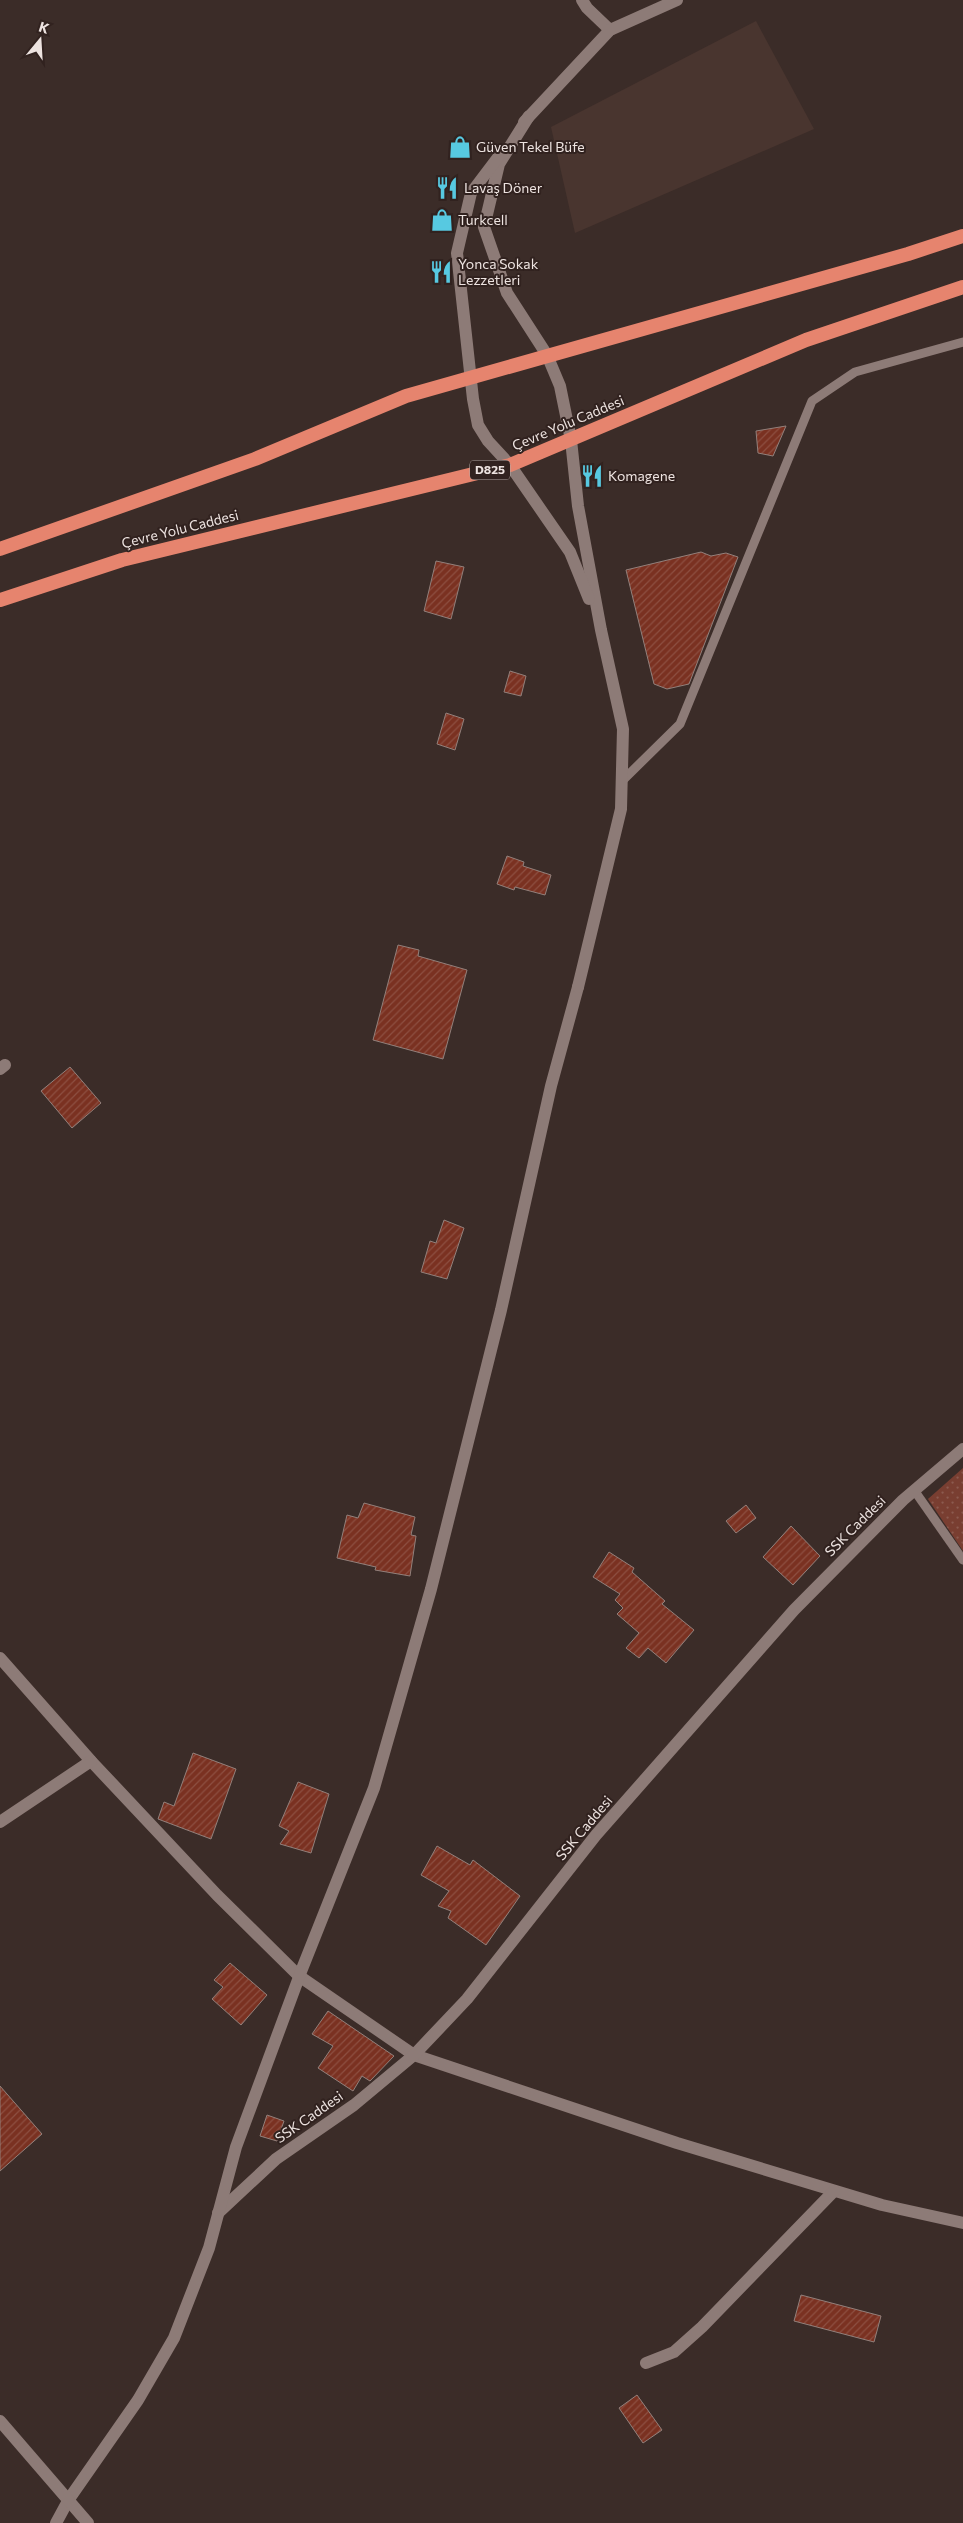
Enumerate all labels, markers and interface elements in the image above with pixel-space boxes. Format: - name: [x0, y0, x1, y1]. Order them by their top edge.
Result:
- north arrow: [15, 15, 65, 65]
- text: K: [37, 18, 52, 37]
- shop icon: Güven Tekel Büfe: [447, 134, 473, 160]
- place label: Güven Tekel Büfe: [476, 138, 585, 155]
- restaurant icon: Lavaş Döner: [434, 175, 460, 201]
- place label: Lavaş Döner: [464, 179, 543, 196]
- shop icon: Turkcell: [429, 207, 455, 233]
- place label: Turkcell: [458, 211, 508, 228]
- place label: Yonca Sokak Lezzetleri: [458, 255, 539, 288]
- restaurant icon: Yonca Sokak Lezzetleri: [428, 259, 454, 285]
- street label: Çevre Yolu Caddesi: [509, 391, 626, 454]
- road number: D825: [470, 460, 510, 480]
- restaurant icon: Komagene: [579, 463, 605, 489]
- place label: Komagene: [608, 467, 675, 484]
- street label: Çevre Yolu Caddesi: [120, 506, 240, 551]
- street label: SSK Caddesi: [821, 1492, 889, 1560]
- street label: SSK Caddesi: [552, 1792, 615, 1863]
- street label: SSK Caddesi: [272, 2087, 346, 2146]

